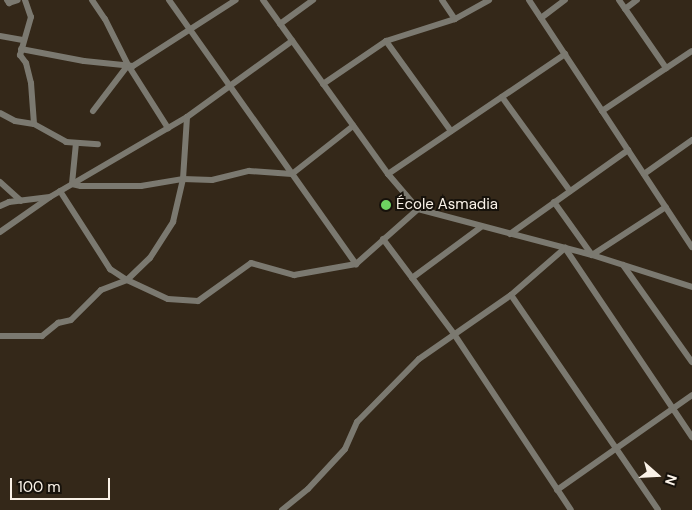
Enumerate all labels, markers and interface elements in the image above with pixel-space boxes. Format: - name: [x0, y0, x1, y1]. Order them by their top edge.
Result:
- place label: École Asmadia: [396, 196, 498, 214]
- marker: École Asmadia: [380, 199, 392, 211]
- north arrow: [632, 450, 682, 500]
- scale bar: [12, 468, 112, 500]
- text: N: [661, 472, 681, 488]
- text: 100 m: [18, 477, 61, 497]

